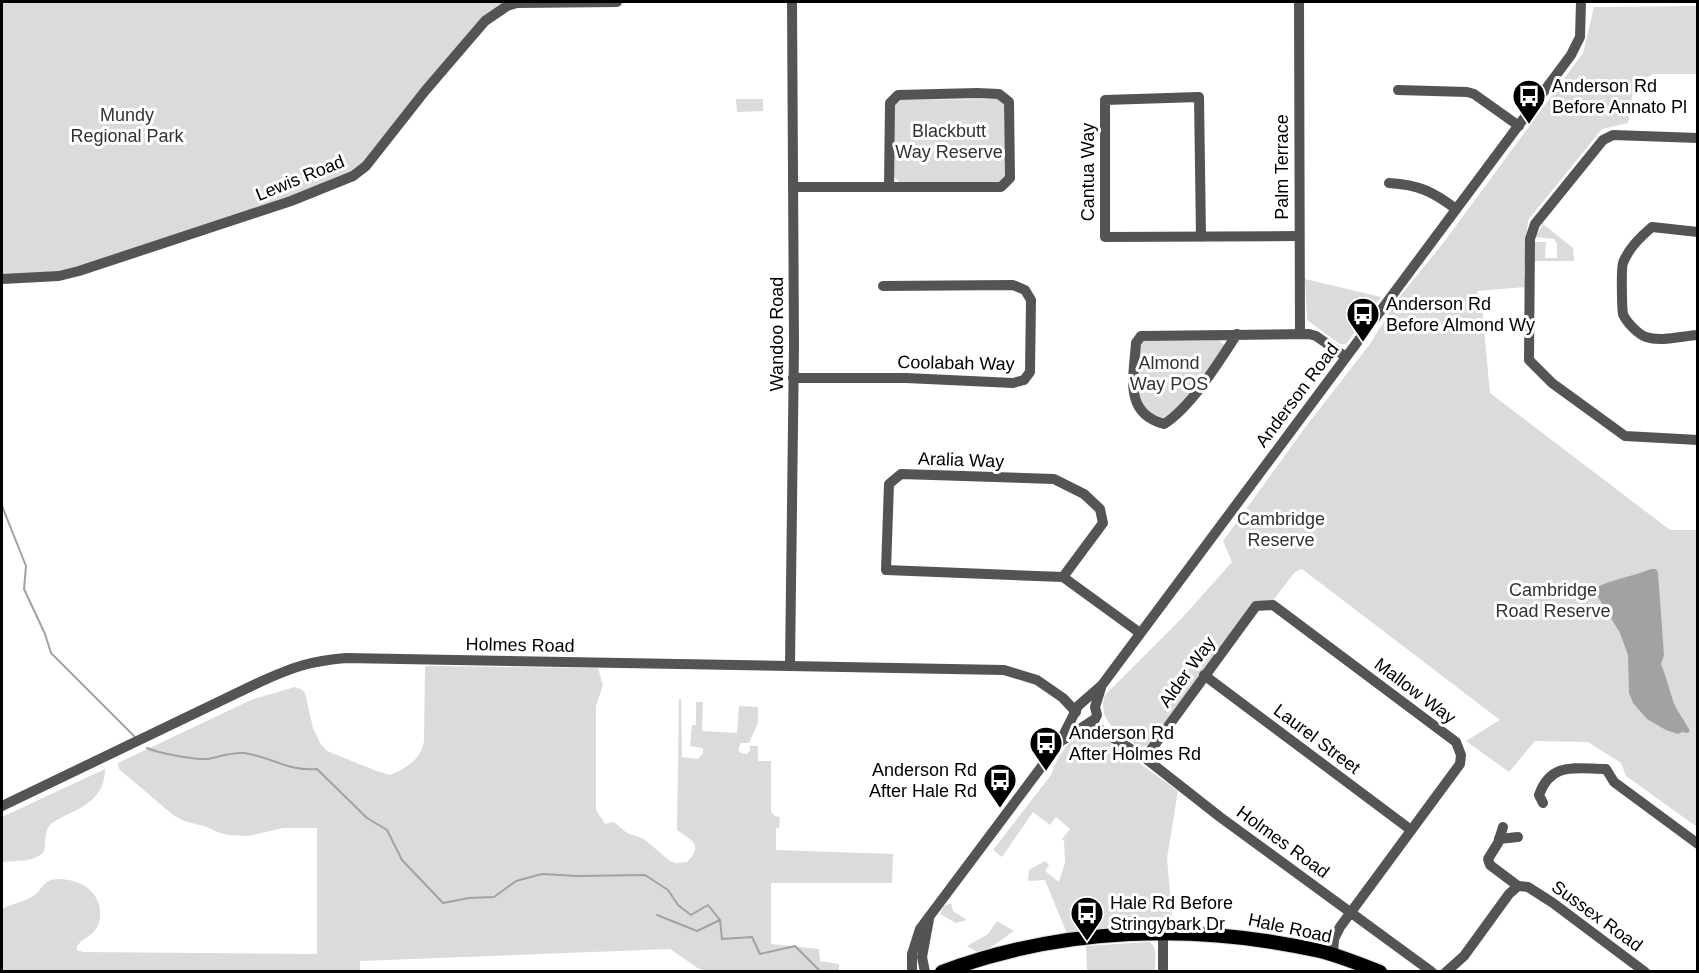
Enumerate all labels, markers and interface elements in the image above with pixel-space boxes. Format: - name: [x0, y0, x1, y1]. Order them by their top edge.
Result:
- place label: Anderson Rd Before Annato Pl: [1552, 76, 1687, 117]
- bus stop icon: Anderson Rd Before Annato Pl: [1511, 78, 1547, 125]
- park label: Mundy Regional Park: [70, 105, 185, 146]
- street label: Palm Terrace: [1272, 114, 1292, 220]
- park label: Blackbutt Way Reserve: [895, 121, 1003, 162]
- street label: Cantua Way: [1078, 123, 1098, 221]
- street label: Lewis Road: [253, 151, 347, 205]
- street label: Wandoo Road: [767, 277, 787, 391]
- place label: Anderson Rd Before Almond Wy: [1386, 294, 1535, 335]
- bus stop icon: Anderson Rd Before Almond Wy: [1345, 296, 1381, 343]
- street label: Anderson Road: [1251, 339, 1343, 451]
- street label: Coolabah Way: [897, 352, 1015, 374]
- park label: Almond Way POS: [1130, 353, 1208, 394]
- street label: Aralia Way: [917, 448, 1005, 472]
- park label: Cambridge Reserve: [1237, 509, 1325, 550]
- park label: Cambridge Road Reserve: [1495, 580, 1611, 621]
- street label: Alder Way: [1155, 633, 1219, 711]
- street label: Holmes Road: [465, 634, 575, 656]
- street label: Mallow Way: [1371, 654, 1459, 728]
- street label: Laurel Street: [1270, 700, 1364, 778]
- place label: Anderson Rd After Holmes Rd: [1069, 723, 1201, 764]
- bus stop icon: Anderson Rd After Holmes Rd: [1028, 725, 1064, 772]
- place label: Anderson Rd After Hale Rd: [869, 760, 977, 801]
- bus stop icon: Anderson Rd After Hale Rd: [982, 762, 1018, 809]
- street label: Holmes Road: [1233, 802, 1333, 882]
- street label: Sussex Road: [1548, 876, 1646, 956]
- place label: Hale Rd Before Stringybark Dr: [1110, 893, 1233, 934]
- bus stop icon: Hale Rd Before Stringybark Dr: [1069, 895, 1105, 942]
- street label: Hale Road: [1246, 909, 1334, 947]

